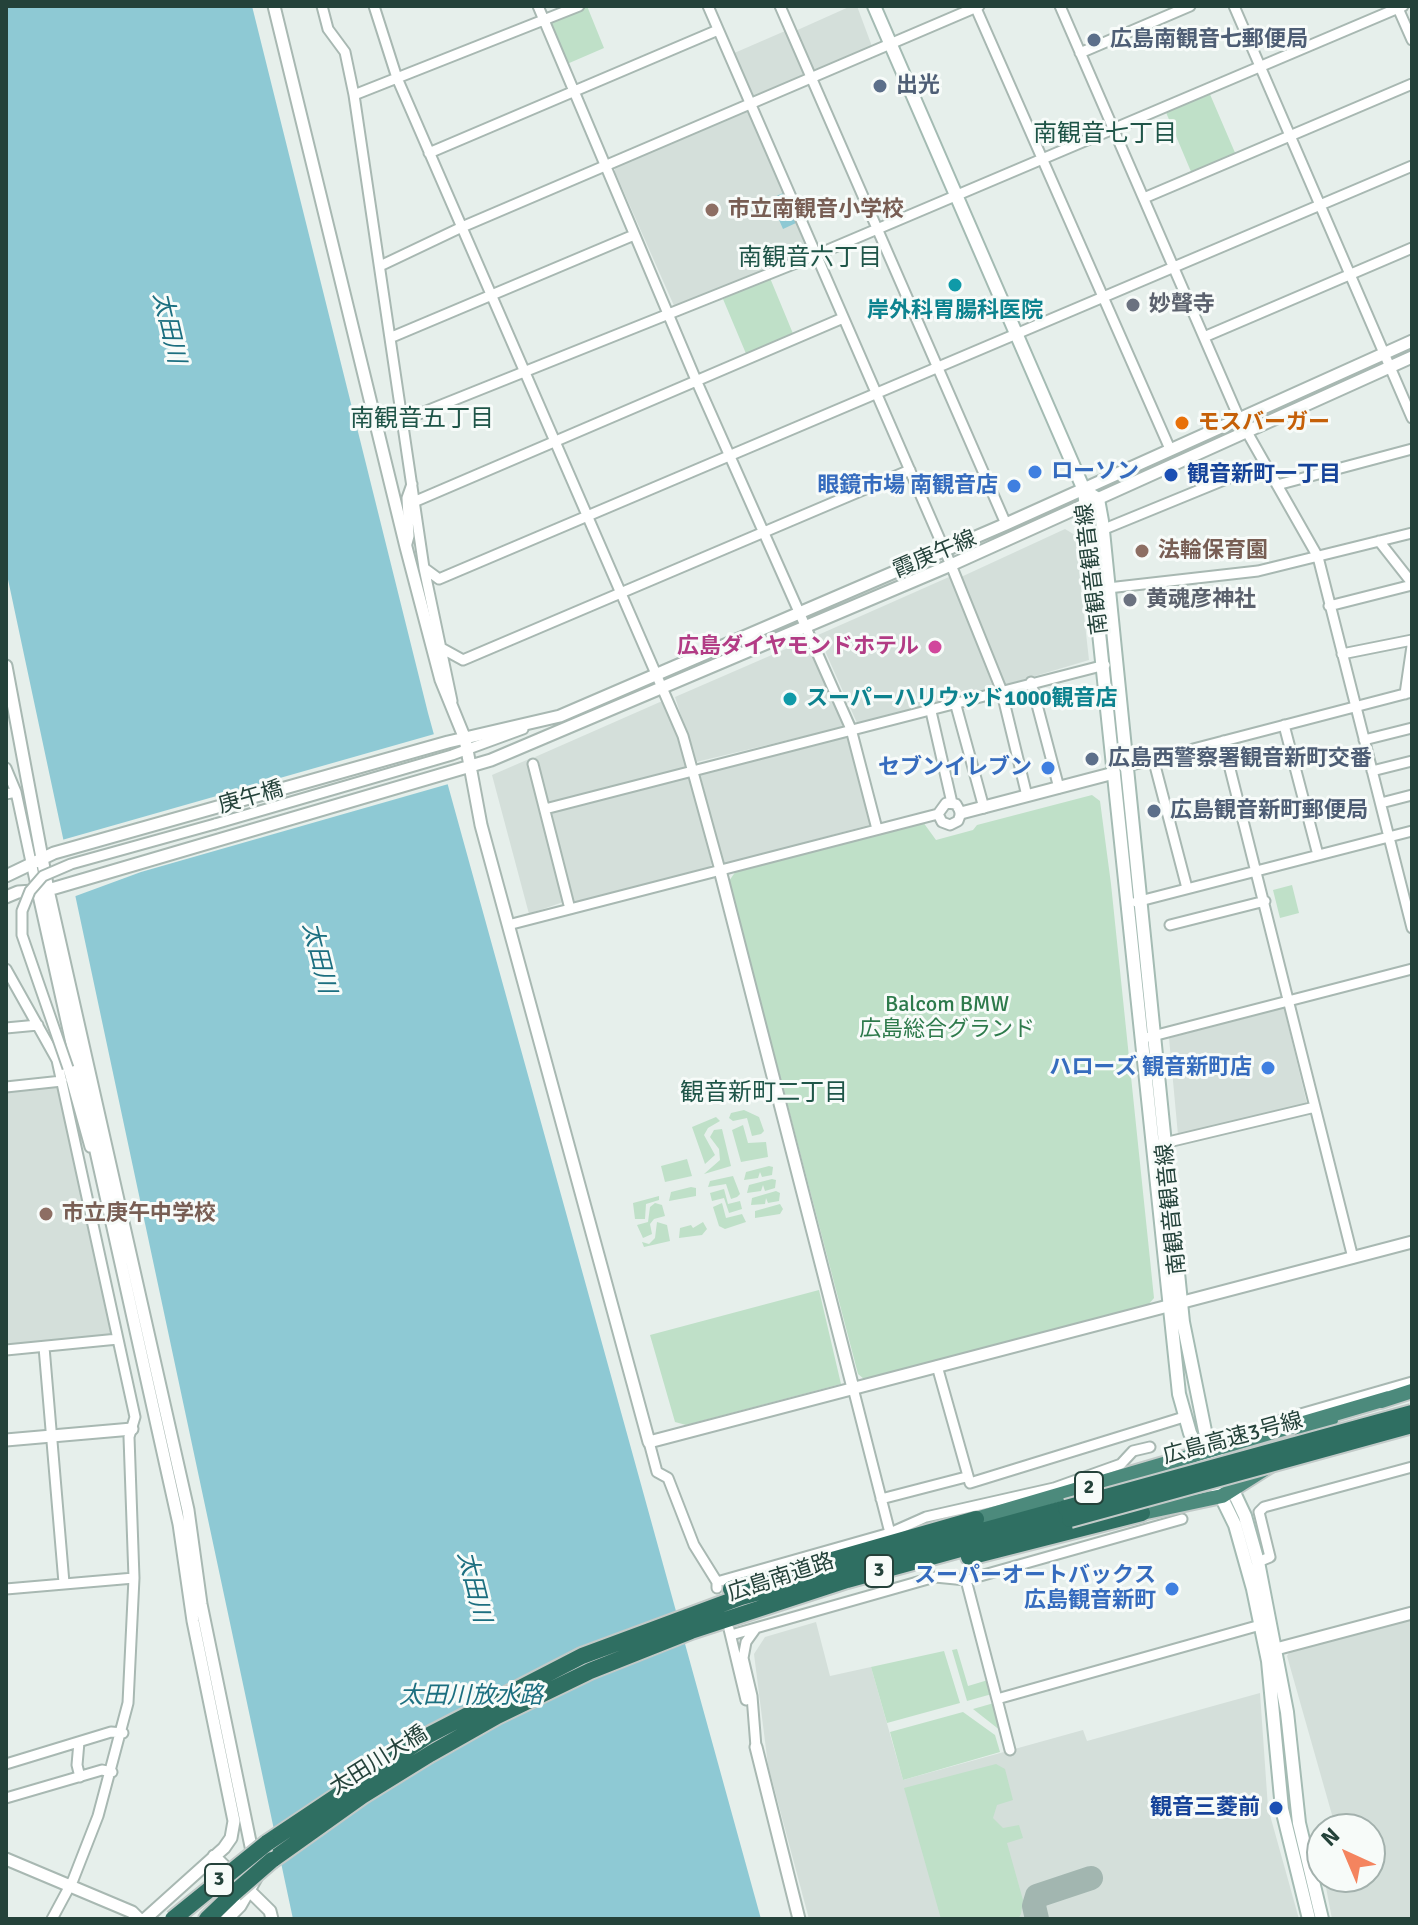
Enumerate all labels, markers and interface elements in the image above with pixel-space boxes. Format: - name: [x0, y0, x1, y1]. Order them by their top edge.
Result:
- place label: 広島南観音七郵便局: [1110, 27, 1308, 53]
- marker: 広島南観音七郵便局: [1085, 31, 1103, 49]
- place label: 出光: [896, 73, 940, 99]
- marker: 出光: [871, 77, 889, 95]
- district label: 南観音七丁目: [1033, 121, 1177, 149]
- place label: 市立南観音小学校: [728, 197, 904, 223]
- marker: 市立南観音小学校: [703, 201, 721, 219]
- district label: 南観音六丁目: [738, 245, 882, 273]
- marker: 岸外科胃腸科医院: [946, 276, 964, 294]
- water label: 太田川: [146, 290, 190, 366]
- place label: 妙聲寺: [1149, 292, 1215, 318]
- marker: 妙聲寺: [1124, 296, 1142, 314]
- place label: 岸外科胃腸科医院: [867, 298, 1043, 324]
- district label: 南観音五丁目: [350, 406, 494, 434]
- place label: モスバーガー: [1198, 410, 1330, 436]
- marker: モスバーガー: [1173, 414, 1191, 432]
- place label: ローソン: [1051, 459, 1139, 485]
- place label: 観音新町一丁目: [1187, 462, 1341, 488]
- marker: ローソン: [1026, 463, 1044, 481]
- marker: 観音新町一丁目: [1162, 466, 1180, 484]
- place label: 眼鏡市場 南観音店: [817, 473, 998, 499]
- marker: 眼鏡市場 南観音店: [1005, 477, 1023, 495]
- street label: 南観音観音線: [1072, 502, 1114, 636]
- street label: 霞庚午線: [889, 526, 981, 584]
- place label: 法輪保育園: [1158, 538, 1268, 564]
- marker: 法輪保育園: [1133, 542, 1151, 560]
- place label: 黄魂彦神社: [1146, 587, 1256, 613]
- marker: 黄魂彦神社: [1121, 591, 1139, 609]
- place label: 広島ダイヤモンドホテル: [677, 634, 919, 660]
- marker: 広島ダイヤモンドホテル: [926, 638, 944, 656]
- place label: スーパーハリウッド1000観音店: [806, 686, 1118, 712]
- marker: スーパーハリウッド1000観音店: [781, 690, 799, 708]
- place label: 広島西警察署観音新町交番: [1108, 746, 1372, 772]
- marker: 広島西警察署観音新町交番: [1083, 750, 1101, 768]
- place label: セブンイレブン: [878, 755, 1032, 781]
- marker: セブンイレブン: [1039, 759, 1057, 777]
- street label: 庚午橋: [216, 776, 286, 820]
- place label: 広島観音新町郵便局: [1170, 798, 1368, 824]
- marker: 広島観音新町郵便局: [1145, 802, 1163, 820]
- water label: 太田川: [295, 920, 341, 996]
- park label: Balcom BMW 広島総合グランド: [859, 992, 1035, 1044]
- place label: ハローズ 観音新町店: [1049, 1055, 1252, 1081]
- marker: ハローズ 観音新町店: [1259, 1059, 1277, 1077]
- district label: 観音新町二丁目: [680, 1080, 848, 1108]
- street label: 南観音観音線: [1152, 1142, 1192, 1276]
- place label: 市立庚午中学校: [62, 1201, 216, 1227]
- marker: 市立庚午中学校: [37, 1205, 55, 1223]
- street label: 広島高速3号線: [1160, 1408, 1306, 1470]
- road number: 2: [1075, 1472, 1103, 1504]
- street label: 広島南道路: [725, 1548, 837, 1608]
- water label: 太田川: [450, 1549, 496, 1625]
- road number: 3: [865, 1555, 893, 1587]
- place label: スーパーオートバックス 広島観音新町: [914, 1563, 1156, 1614]
- marker: スーパーオートバックス 広島観音新町: [1163, 1580, 1181, 1598]
- water label: 太田川放水路: [399, 1683, 543, 1711]
- street label: 太田川大橋: [325, 1721, 433, 1801]
- place label: 観音三菱前: [1150, 1795, 1260, 1821]
- marker: 観音三菱前: [1267, 1799, 1285, 1817]
- north arrow: [1306, 1813, 1386, 1893]
- text: N: [1315, 1822, 1345, 1852]
- road number: 3: [205, 1864, 233, 1896]

